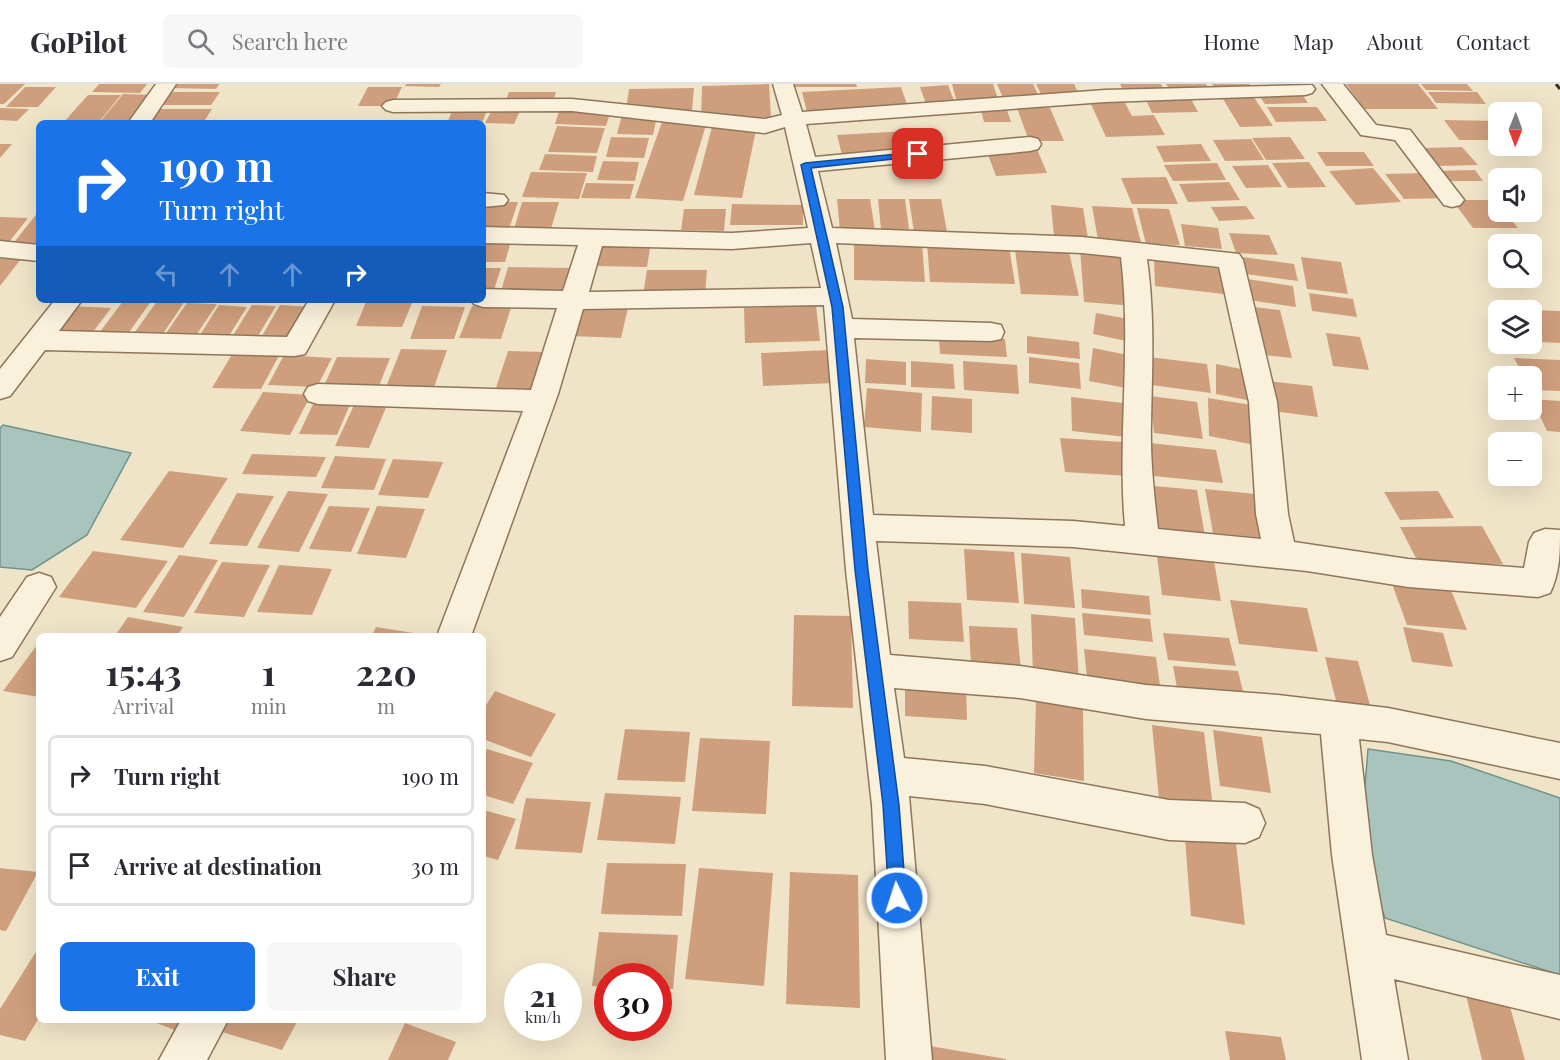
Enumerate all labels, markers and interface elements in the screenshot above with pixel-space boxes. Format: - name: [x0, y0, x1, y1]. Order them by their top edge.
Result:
- search box: [163, 14, 583, 68]
- text: GoPilot: [30, 23, 127, 60]
- icon: search: [184, 25, 217, 58]
- text: Search here: [232, 26, 348, 56]
- text: Home: [1204, 27, 1260, 55]
- text: Map: [1293, 27, 1334, 55]
- text: About: [1367, 27, 1423, 55]
- text: Contact: [1456, 27, 1530, 55]
- north arrow: [1488, 102, 1542, 156]
- map controls: [1488, 102, 1542, 486]
- pin: [892, 128, 943, 179]
- text: 190 m: [159, 137, 273, 193]
- icon: arrive: [901, 137, 934, 170]
- icon: right: [60, 144, 138, 222]
- button: sound: [1488, 168, 1542, 222]
- text: Turn right: [159, 191, 284, 227]
- button: search: [1488, 234, 1542, 288]
- icon: left: [150, 258, 183, 291]
- icon: ahead: [213, 258, 246, 291]
- icon: ahead: [276, 258, 309, 291]
- icon: right: [339, 258, 372, 291]
- button: layers: [1488, 300, 1542, 354]
- button: +: [1488, 366, 1542, 420]
- button: −: [1488, 432, 1542, 486]
- text: 15:43: [105, 647, 182, 695]
- text: 1: [262, 647, 276, 695]
- text: 220: [356, 647, 417, 695]
- text: Arrival: [113, 692, 174, 719]
- text: min: [251, 692, 286, 719]
- text: m: [377, 692, 395, 719]
- icon: right: [63, 759, 96, 792]
- text: Turn right: [114, 761, 220, 791]
- text: 190 m: [401, 761, 459, 791]
- icon: arrive: [63, 849, 96, 882]
- text: Arrive at destination: [114, 851, 322, 881]
- text: 30 m: [411, 851, 459, 881]
- position arrow: [865, 866, 929, 930]
- button: Exit: [60, 942, 255, 1011]
- button: Share: [267, 942, 462, 1011]
- speed limit sign: 30: [594, 963, 672, 1041]
- text: 21: [529, 975, 557, 1015]
- text: km/h: [525, 1007, 561, 1027]

